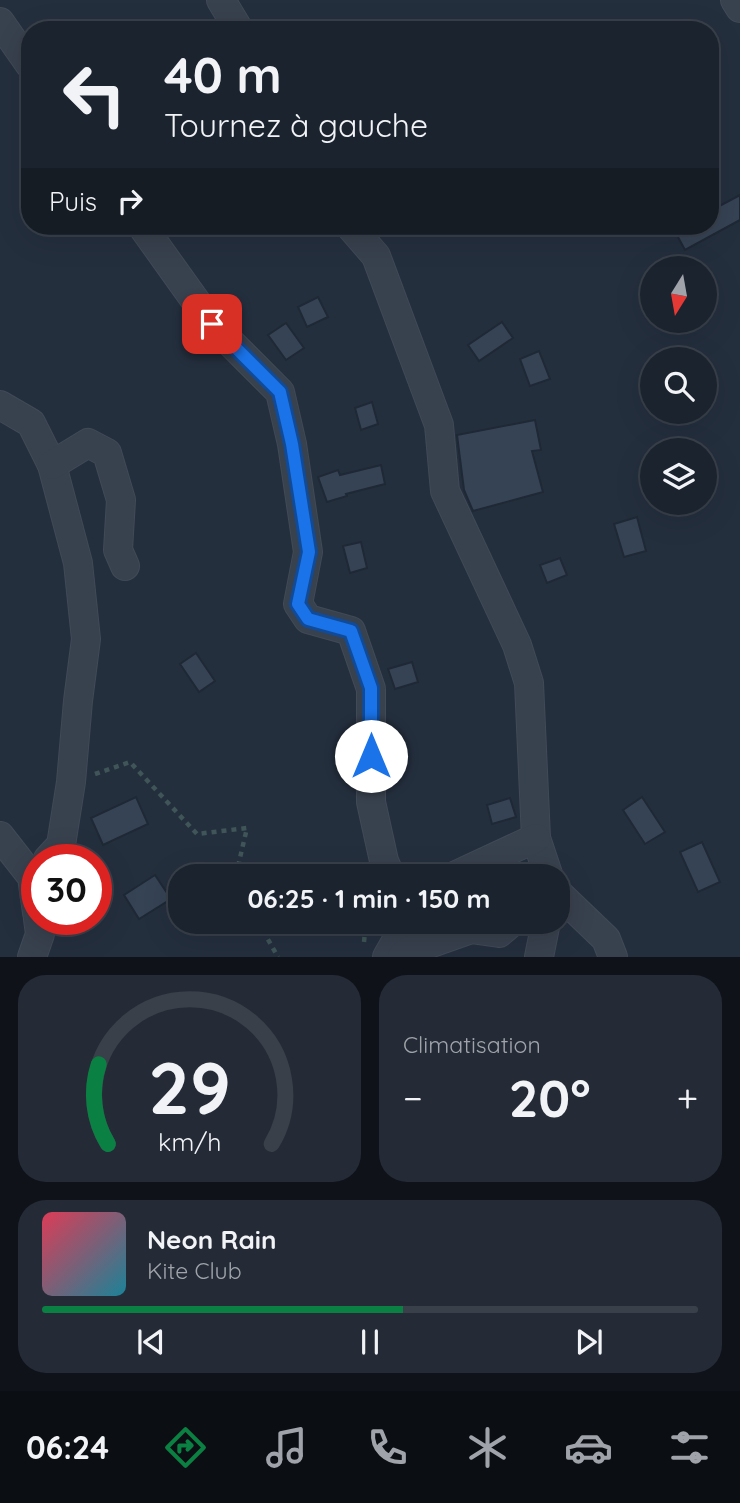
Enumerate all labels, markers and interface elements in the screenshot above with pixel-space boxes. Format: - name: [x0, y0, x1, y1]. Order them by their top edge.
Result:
- text: 40 m: [164, 44, 282, 105]
- icon: left: [49, 49, 140, 140]
- text: Tournez à gauche: [164, 105, 428, 145]
- icon: right: [111, 182, 149, 220]
- text: Puis: [49, 185, 97, 218]
- north arrow: [640, 256, 718, 332]
- map controls: [640, 256, 717, 515]
- pin: [182, 294, 242, 354]
- icon: arrive: [193, 305, 231, 343]
- button: search: [640, 347, 717, 424]
- button: layers: [640, 438, 717, 515]
- position arrow: [334, 719, 408, 793]
- speed limit sign: 30: [21, 844, 112, 935]
- text: 06:25 · 1 min · 150 m: [247, 882, 491, 915]
- text: Climatisation: [403, 1030, 541, 1059]
- text: 29: [148, 1042, 231, 1133]
- text: 20°: [509, 1065, 591, 1130]
- text: −: [403, 1074, 423, 1122]
- text: +: [677, 1074, 698, 1122]
- text: km/h: [158, 1126, 221, 1157]
- text: Neon Rain: [147, 1223, 276, 1256]
- text: Kite Club: [147, 1256, 242, 1285]
- icon: previous: [132, 1323, 170, 1361]
- icon: pause: [351, 1323, 389, 1361]
- icon: next: [570, 1323, 608, 1361]
- icon: directions: [161, 1423, 210, 1472]
- icon: music: [262, 1423, 311, 1472]
- icon: phone: [363, 1423, 412, 1472]
- icon: climate: [463, 1423, 512, 1472]
- icon: car: [564, 1423, 613, 1472]
- icon: filters: [665, 1423, 714, 1472]
- text: 06:24: [26, 1427, 109, 1467]

